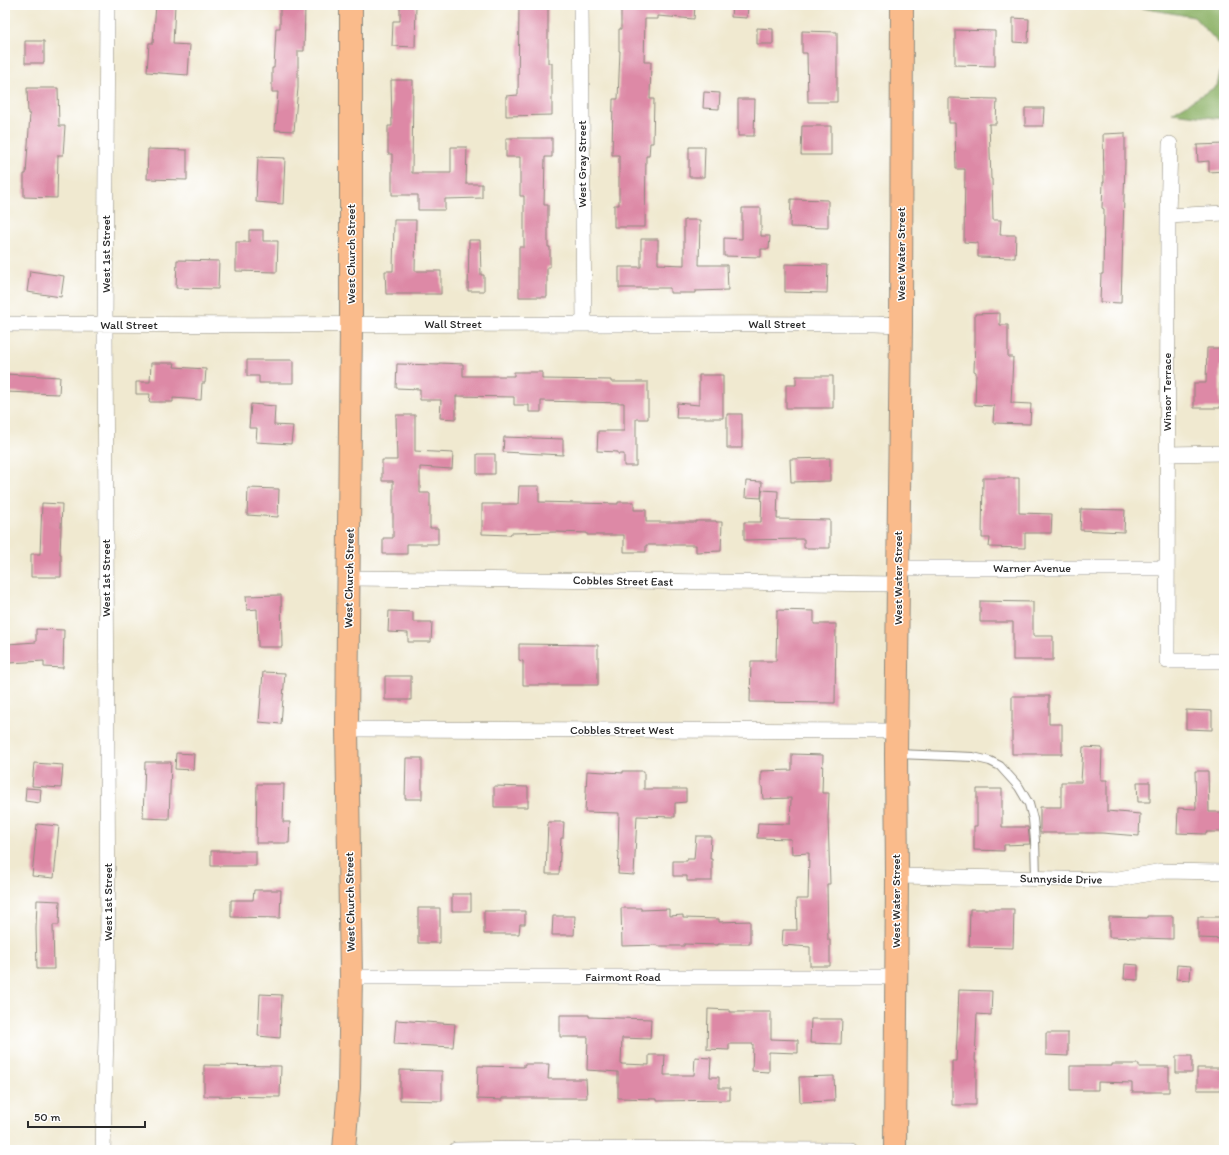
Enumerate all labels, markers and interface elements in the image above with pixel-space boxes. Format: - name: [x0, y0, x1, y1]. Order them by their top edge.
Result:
- street label: West Gray Street: [575, 120, 589, 208]
- street label: West Church Street: [344, 204, 358, 304]
- street label: West Water Street: [894, 207, 908, 301]
- street label: West 1st Street: [99, 214, 113, 293]
- street label: Wall Street: [424, 317, 482, 331]
- street label: Wall Street: [748, 317, 806, 331]
- street label: Wall Street: [100, 318, 158, 332]
- street label: Winsor Terrace: [1160, 353, 1174, 431]
- street label: West Church Street: [341, 528, 357, 628]
- street label: West Water Street: [891, 531, 905, 625]
- street label: West 1st Street: [99, 538, 113, 617]
- street label: Warner Avenue: [993, 561, 1071, 575]
- street label: Cobbles Street East: [573, 573, 674, 589]
- street label: Cobbles Street West: [570, 723, 674, 737]
- street label: West Church Street: [342, 852, 358, 952]
- street label: West Water Street: [889, 854, 903, 948]
- street label: West 1st Street: [101, 862, 115, 941]
- street label: Sunnyside Drive: [1020, 871, 1103, 887]
- street label: Fairmont Road: [585, 970, 661, 984]
- scale bar: [28, 1103, 145, 1129]
- text: 50 m: [34, 1110, 60, 1124]

